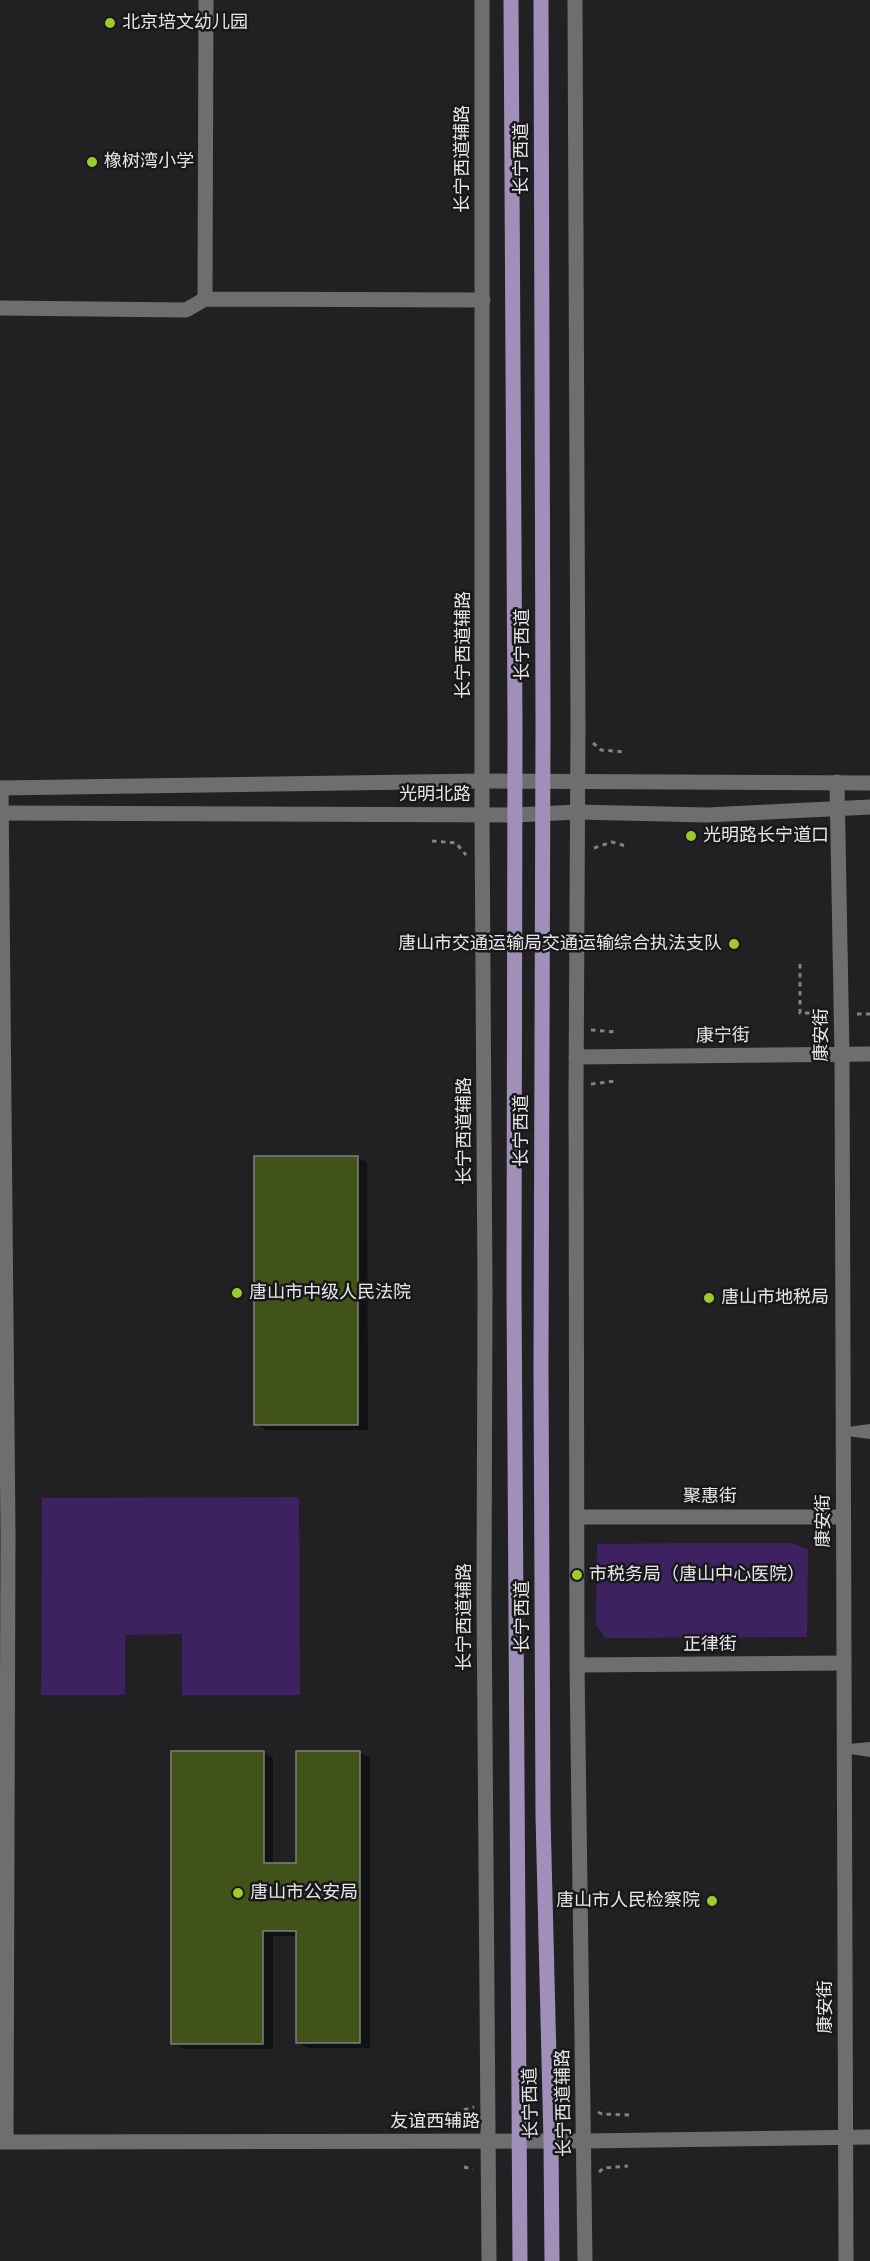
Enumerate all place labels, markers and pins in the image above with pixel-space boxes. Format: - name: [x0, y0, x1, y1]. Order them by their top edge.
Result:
- place label: 北京培文幼儿园: [122, 12, 248, 34]
- marker: 北京培文幼儿园: [103, 16, 117, 30]
- place label: 橡树湾小学: [104, 151, 194, 173]
- marker: 橡树湾小学: [85, 155, 99, 169]
- place label: 光明路长宁道口: [703, 825, 829, 847]
- marker: 光明路长宁道口: [684, 829, 698, 843]
- place label: 唐山市交通运输局交通运输综合执法支队: [398, 933, 722, 955]
- marker: 唐山市交通运输局交通运输综合执法支队: [727, 937, 741, 951]
- place label: 唐山市中级人民法院: [249, 1282, 411, 1304]
- marker: 唐山市中级人民法院: [230, 1286, 244, 1300]
- place label: 唐山市地税局: [721, 1287, 829, 1309]
- marker: 唐山市地税局: [702, 1291, 716, 1305]
- place label: 市税务局（唐山中心医院）: [589, 1564, 805, 1586]
- marker: 市税务局（唐山中心医院）: [570, 1568, 584, 1582]
- place label: 唐山市公安局: [250, 1882, 358, 1904]
- marker: 唐山市公安局: [231, 1886, 245, 1900]
- place label: 唐山市人民检察院: [556, 1890, 700, 1912]
- marker: 唐山市人民检察院: [705, 1894, 719, 1908]

